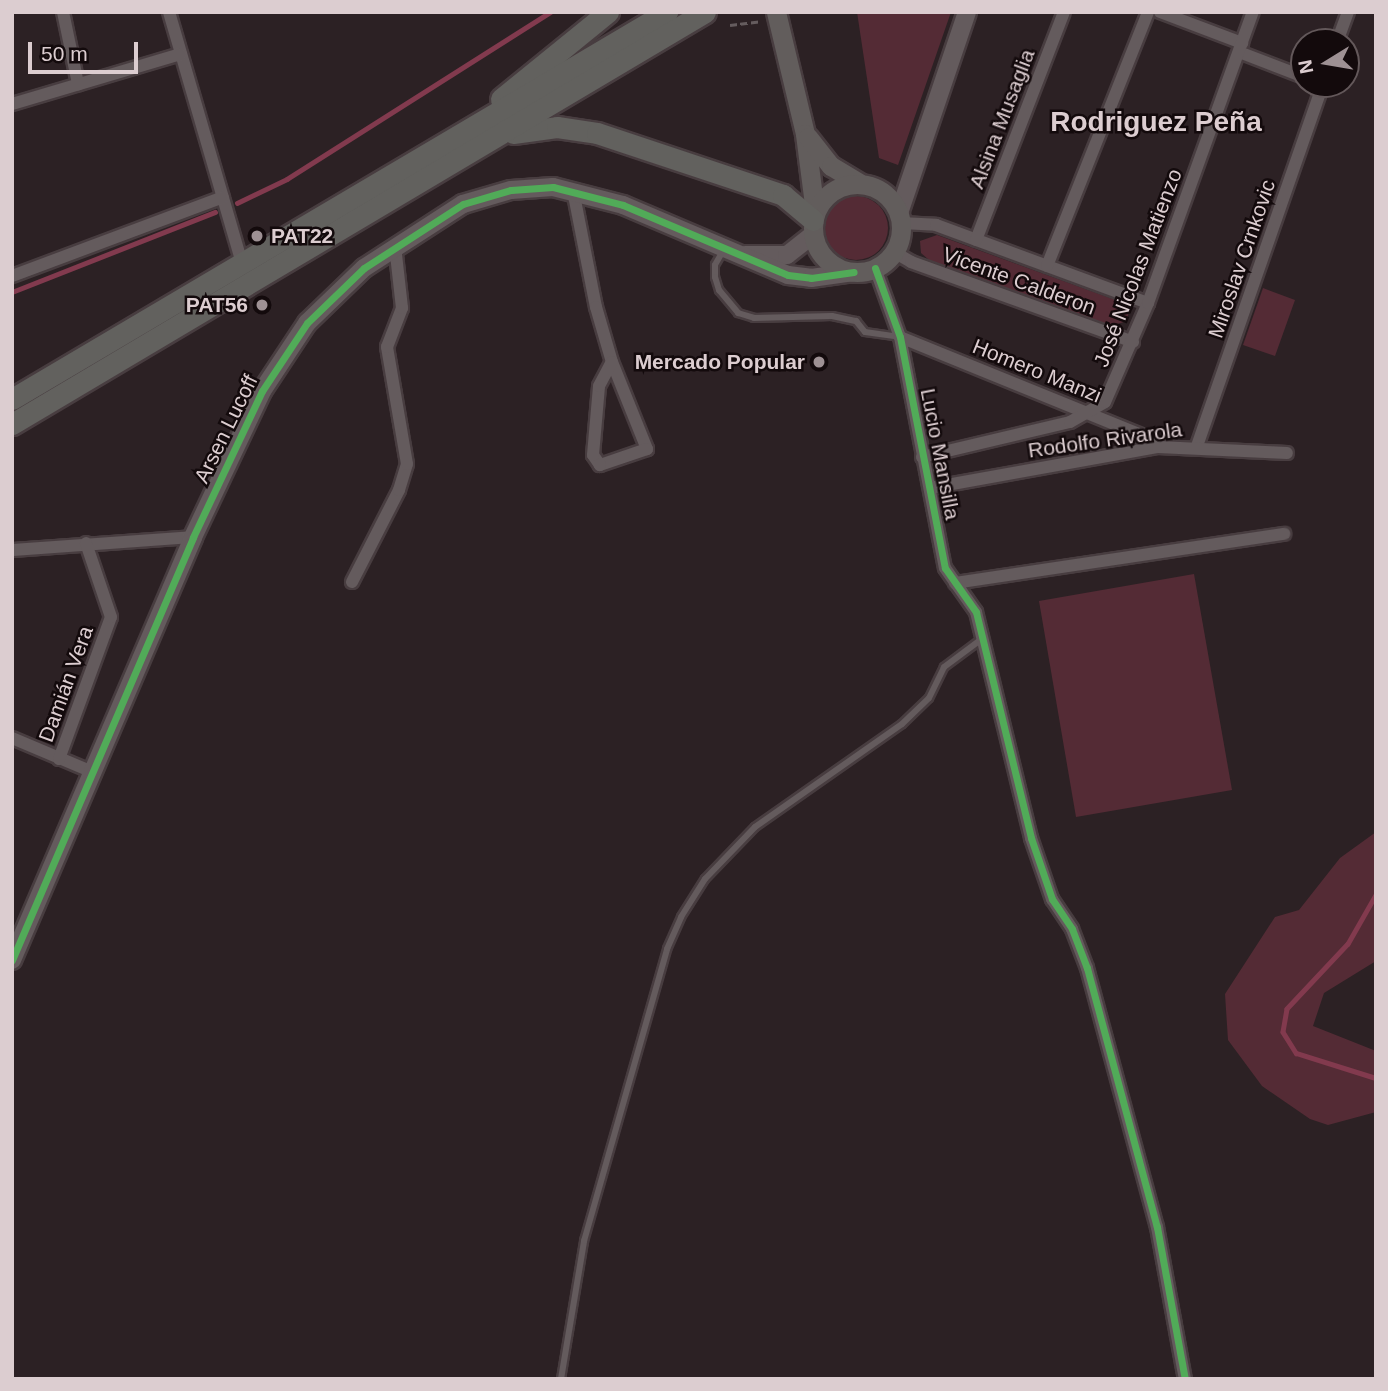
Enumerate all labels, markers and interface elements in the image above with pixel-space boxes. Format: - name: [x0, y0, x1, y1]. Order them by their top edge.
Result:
- scale bar: [32, 28, 142, 72]
- north arrow: [1290, 28, 1360, 98]
- text: 50 m: [41, 42, 88, 65]
- street label: Alsina Musaglia: [964, 46, 1040, 192]
- text: N: [1294, 58, 1317, 75]
- district label: Rodriguez Peña: [1050, 105, 1262, 139]
- street label: José Nicolas Matienzo: [1089, 165, 1187, 371]
- street label: Miroslav Crnkovic: [1203, 177, 1281, 341]
- place label: PAT22: [271, 223, 333, 249]
- marker: PAT22: [249, 228, 265, 244]
- street label: Vicente Calderon: [939, 242, 1099, 320]
- place label: PAT56: [186, 292, 248, 318]
- marker: PAT56: [254, 297, 270, 313]
- street label: Homero Manzi: [969, 334, 1105, 408]
- place label: Mercado Popular: [635, 349, 805, 375]
- marker: Mercado Popular: [811, 354, 827, 370]
- street label: Arsen Lucoff: [189, 371, 263, 487]
- street label: Lucio Mansilla: [915, 386, 965, 522]
- street label: Rodolfo Rivarola: [1026, 417, 1184, 463]
- street label: Damián Vera: [33, 623, 99, 745]

